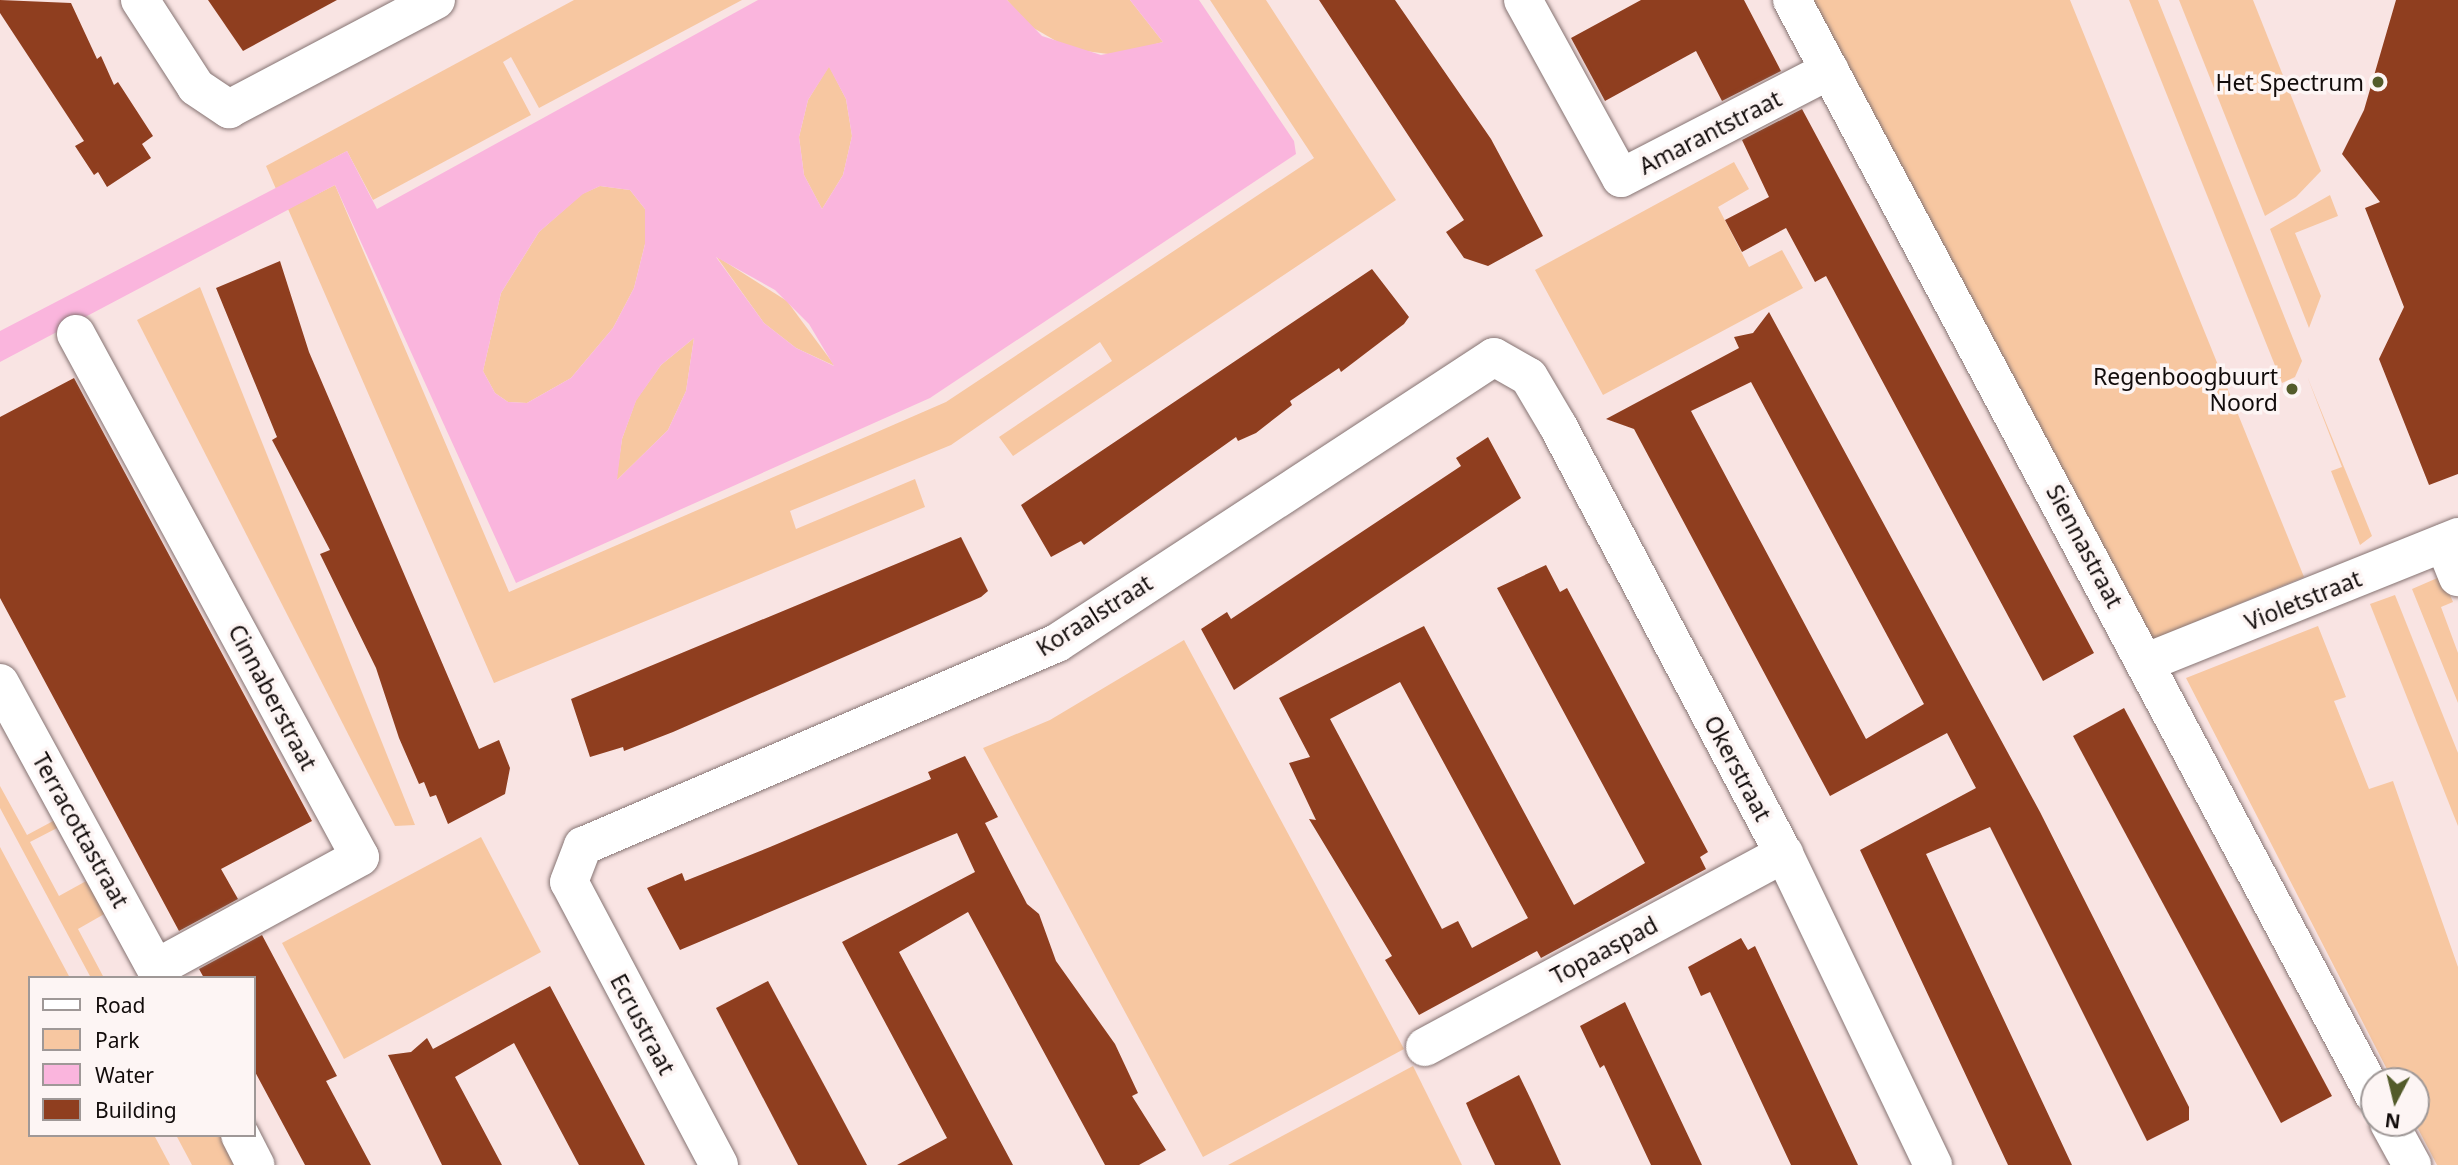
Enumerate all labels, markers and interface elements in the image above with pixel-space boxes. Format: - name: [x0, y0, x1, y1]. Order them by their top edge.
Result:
- place label: Het Spectrum: [2215, 68, 2364, 96]
- marker: Het Spectrum: [2370, 74, 2386, 90]
- street label: Amarantstraat: [1634, 84, 1786, 180]
- place label: Regenboogbuurt Noord: [2093, 362, 2278, 416]
- marker: Regenboogbuurt Noord: [2284, 381, 2300, 397]
- street label: Siennastraat: [2041, 480, 2129, 612]
- street label: Violetstraat: [2241, 564, 2365, 636]
- street label: Koraalstraat: [1031, 568, 1157, 662]
- street label: Cinnaberstraat: [223, 619, 323, 775]
- street label: Okerstraat: [1699, 711, 1777, 825]
- street label: Terracottastraat: [27, 748, 135, 912]
- street label: Topaaspad: [1546, 910, 1662, 990]
- street label: Ecrustraat: [605, 969, 681, 1079]
- legend: [28, 976, 256, 1137]
- text: Road: [95, 991, 145, 1019]
- text: Park: [95, 1026, 139, 1054]
- text: Water: [95, 1061, 154, 1089]
- north arrow: [2360, 1067, 2430, 1137]
- text: Building: [95, 1096, 177, 1124]
- text: N: [2383, 1107, 2402, 1135]

